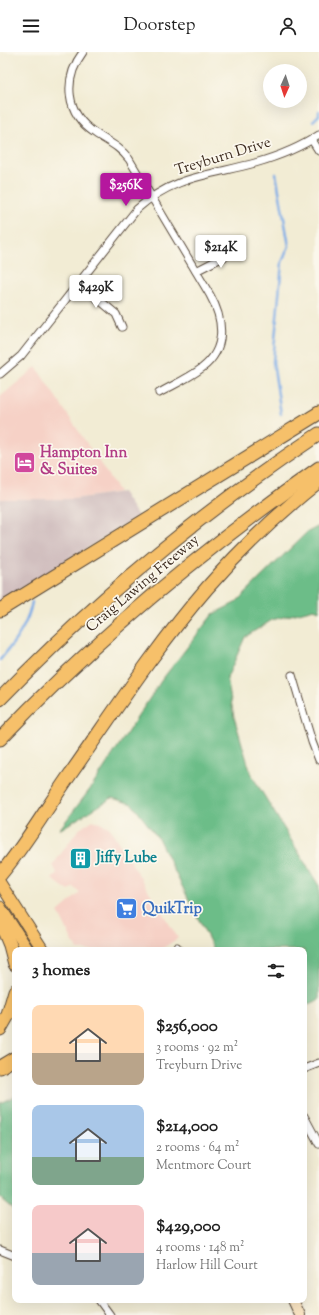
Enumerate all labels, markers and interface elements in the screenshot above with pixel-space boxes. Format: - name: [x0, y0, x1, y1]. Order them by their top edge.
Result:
- text: Doorstep: [123, 13, 196, 39]
- icon: menu: [20, 15, 42, 37]
- icon: person: [277, 15, 299, 37]
- north arrow: [263, 64, 307, 108]
- map controls: [263, 64, 307, 108]
- street label: Treyburn Drive: [172, 132, 274, 182]
- pin: $256K: [98, 173, 154, 207]
- text: $256K: [109, 177, 143, 195]
- pin: $214K: [193, 235, 249, 269]
- text: $214K: [204, 239, 238, 257]
- pin: $429K: [68, 275, 124, 309]
- text: $429K: [78, 279, 114, 297]
- place label: Hampton Inn & Suites: [40, 443, 127, 481]
- hotel icon: Hampton Inn & Suites: [12, 449, 38, 475]
- street label: Craig Lawing Freeway: [82, 530, 205, 638]
- building icon: Jiffy Lube: [68, 845, 94, 871]
- place label: Jiffy Lube: [95, 848, 157, 869]
- supermarket icon: QuikTrip: [114, 896, 140, 922]
- place label: QuikTrip: [142, 899, 202, 920]
- text: 3 homes: [32, 959, 90, 983]
- icon: filters: [265, 960, 287, 982]
- text: $256,000: [156, 1015, 218, 1039]
- icon: home: [64, 1021, 112, 1069]
- text: 3 rooms · 92 m²: [156, 1039, 238, 1057]
- text: Treyburn Drive: [156, 1057, 242, 1075]
- text: $214,000: [156, 1115, 218, 1139]
- icon: home: [64, 1121, 112, 1169]
- text: 2 rooms · 64 m²: [156, 1139, 239, 1157]
- text: Mentmore Court: [156, 1157, 251, 1175]
- text: $429,000: [156, 1215, 221, 1239]
- icon: home: [64, 1221, 112, 1269]
- text: 4 rooms · 148 m²: [156, 1239, 244, 1257]
- text: Harlow Hill Court: [156, 1257, 258, 1275]

